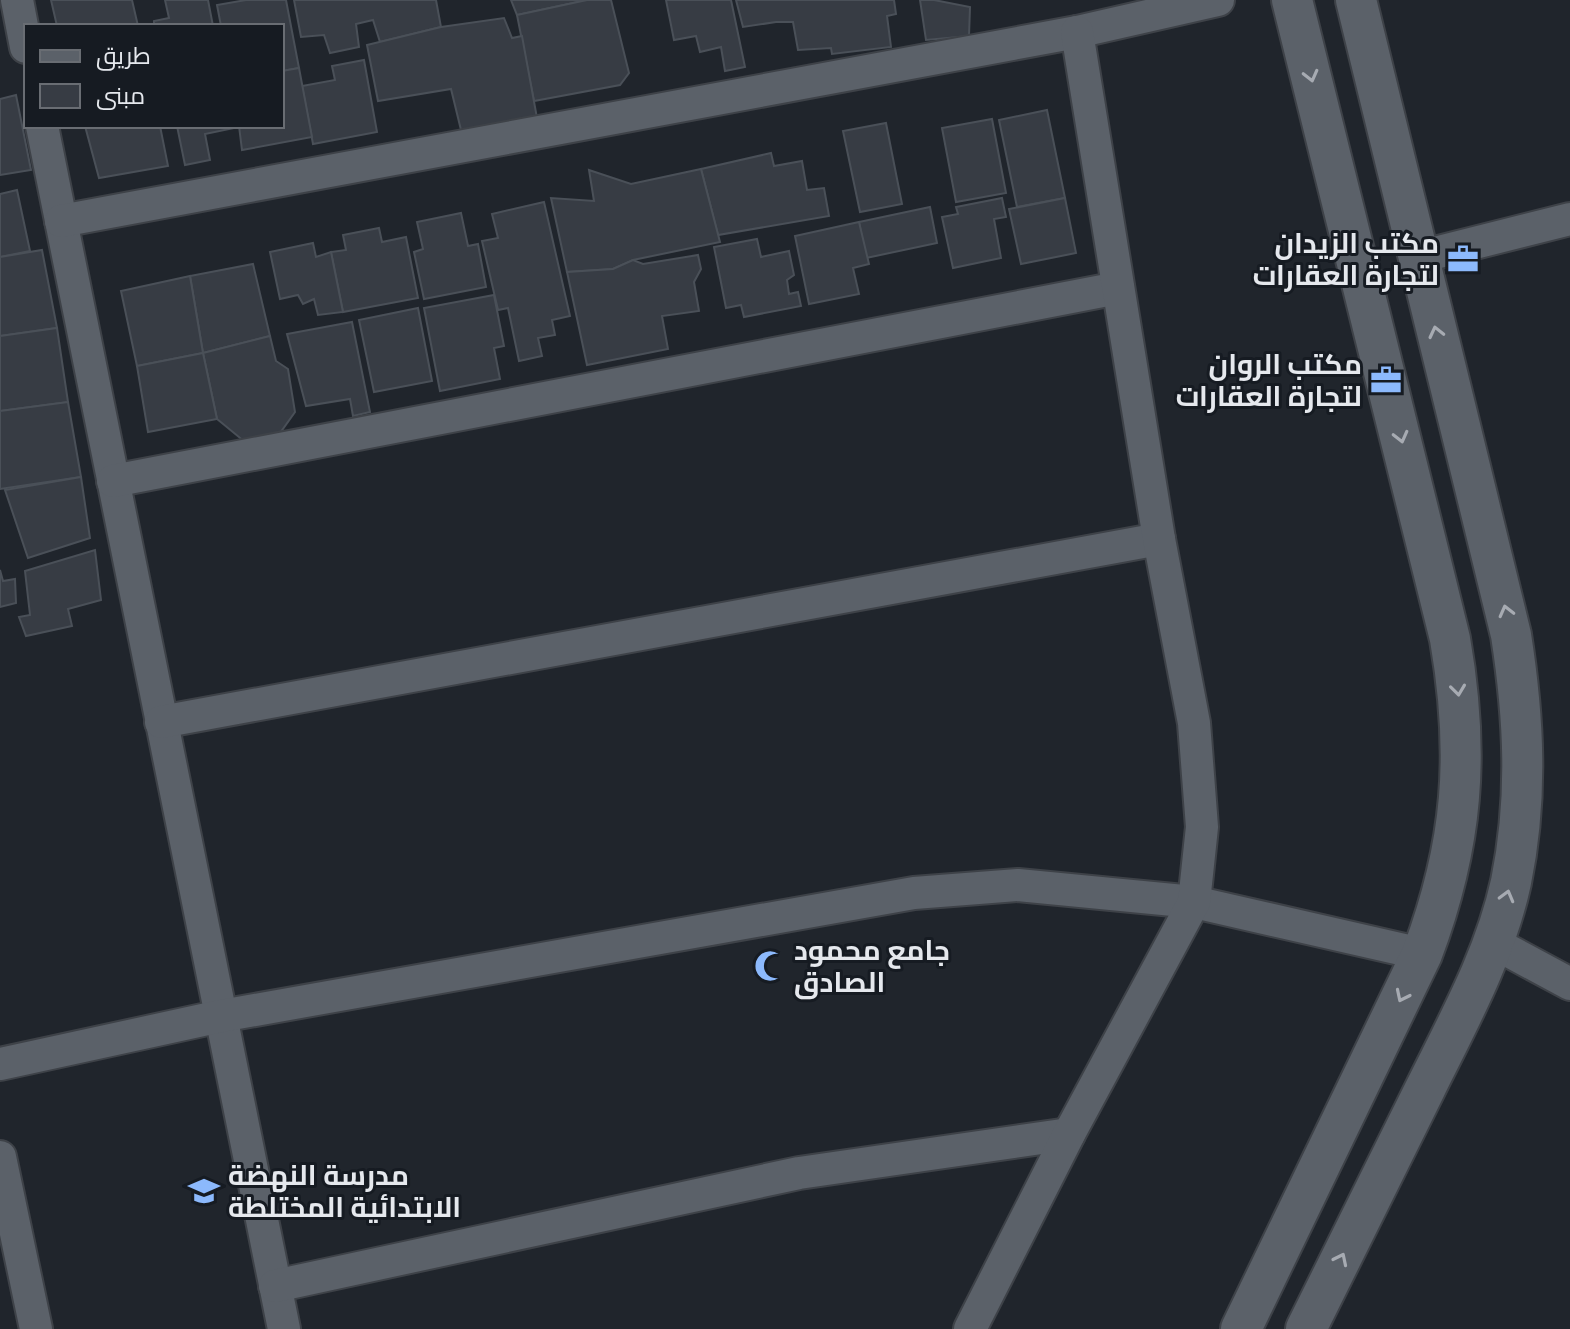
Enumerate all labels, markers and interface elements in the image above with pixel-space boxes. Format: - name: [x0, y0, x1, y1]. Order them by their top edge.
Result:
- legend: [24, 24, 284, 128]
- text: طريق: [96, 41, 151, 71]
- one-way arrow: [1302, 68, 1319, 82]
- text: مبنى: [96, 81, 145, 110]
- place label: مكتب الزيدان لتجارة العقارات: [1253, 226, 1439, 292]
- office icon: مكتب الزيدان لتجارة العقارات: [1446, 242, 1480, 276]
- one-way arrow: [1428, 325, 1445, 339]
- place label: مكتب الروان لتجارة العقارات: [1176, 347, 1362, 413]
- office icon: مكتب الروان لتجارة العقارات: [1369, 363, 1403, 397]
- one-way arrow: [1391, 429, 1408, 443]
- one-way arrow: [1498, 605, 1515, 619]
- one-way arrow: [1449, 683, 1466, 697]
- one-way arrow: [1498, 890, 1514, 904]
- place label: جامع محمود الصادق: [794, 933, 950, 1000]
- mosque icon: جامع محمود الصادق: [753, 949, 787, 983]
- one-way arrow: [1396, 988, 1412, 1002]
- place label: مدرسة النهضة الابتدائية المختلطة: [228, 1158, 461, 1224]
- school or university icon: مدرسة النهضة الابتدائية المختلطة: [187, 1174, 221, 1208]
- one-way arrow: [1331, 1253, 1346, 1268]

